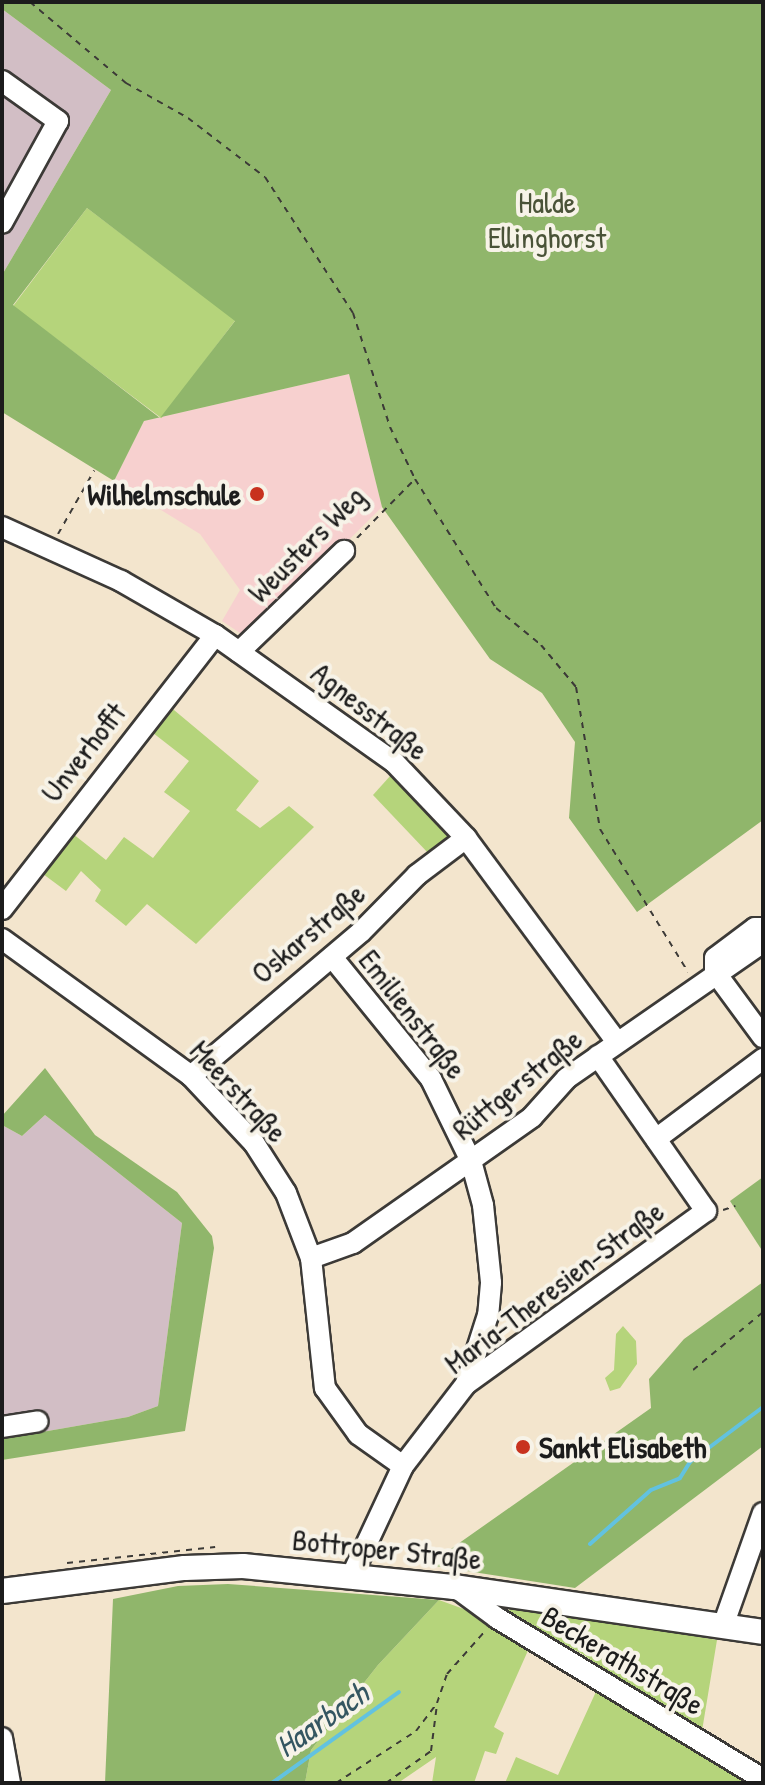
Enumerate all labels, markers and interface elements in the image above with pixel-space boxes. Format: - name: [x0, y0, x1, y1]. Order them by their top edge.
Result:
- park label: Halde Ellinghorst: [488, 184, 606, 254]
- place label: Wilhelmschule: [87, 476, 241, 512]
- street label: Weusters Weg: [240, 478, 372, 610]
- marker: Wilhelmschule: [248, 485, 266, 503]
- street label: Agnesstraße: [305, 654, 435, 768]
- street label: Unverhofft: [33, 695, 133, 809]
- street label: Oskarstraße: [244, 875, 372, 991]
- street label: Emilienstraße: [352, 942, 474, 1086]
- street label: Rüttgerstraße: [445, 1021, 589, 1147]
- street label: Meerstraße: [183, 1033, 295, 1149]
- street label: Maria-Theresien-Straße: [437, 1193, 671, 1381]
- place label: Sankt Elisabeth: [539, 1429, 706, 1465]
- marker: Sankt Elisabeth: [514, 1438, 532, 1456]
- street label: Bottroper Straße: [291, 1521, 483, 1577]
- street label: Beckerathstraße: [536, 1598, 710, 1722]
- water label: Haarbach: [268, 1674, 376, 1766]

